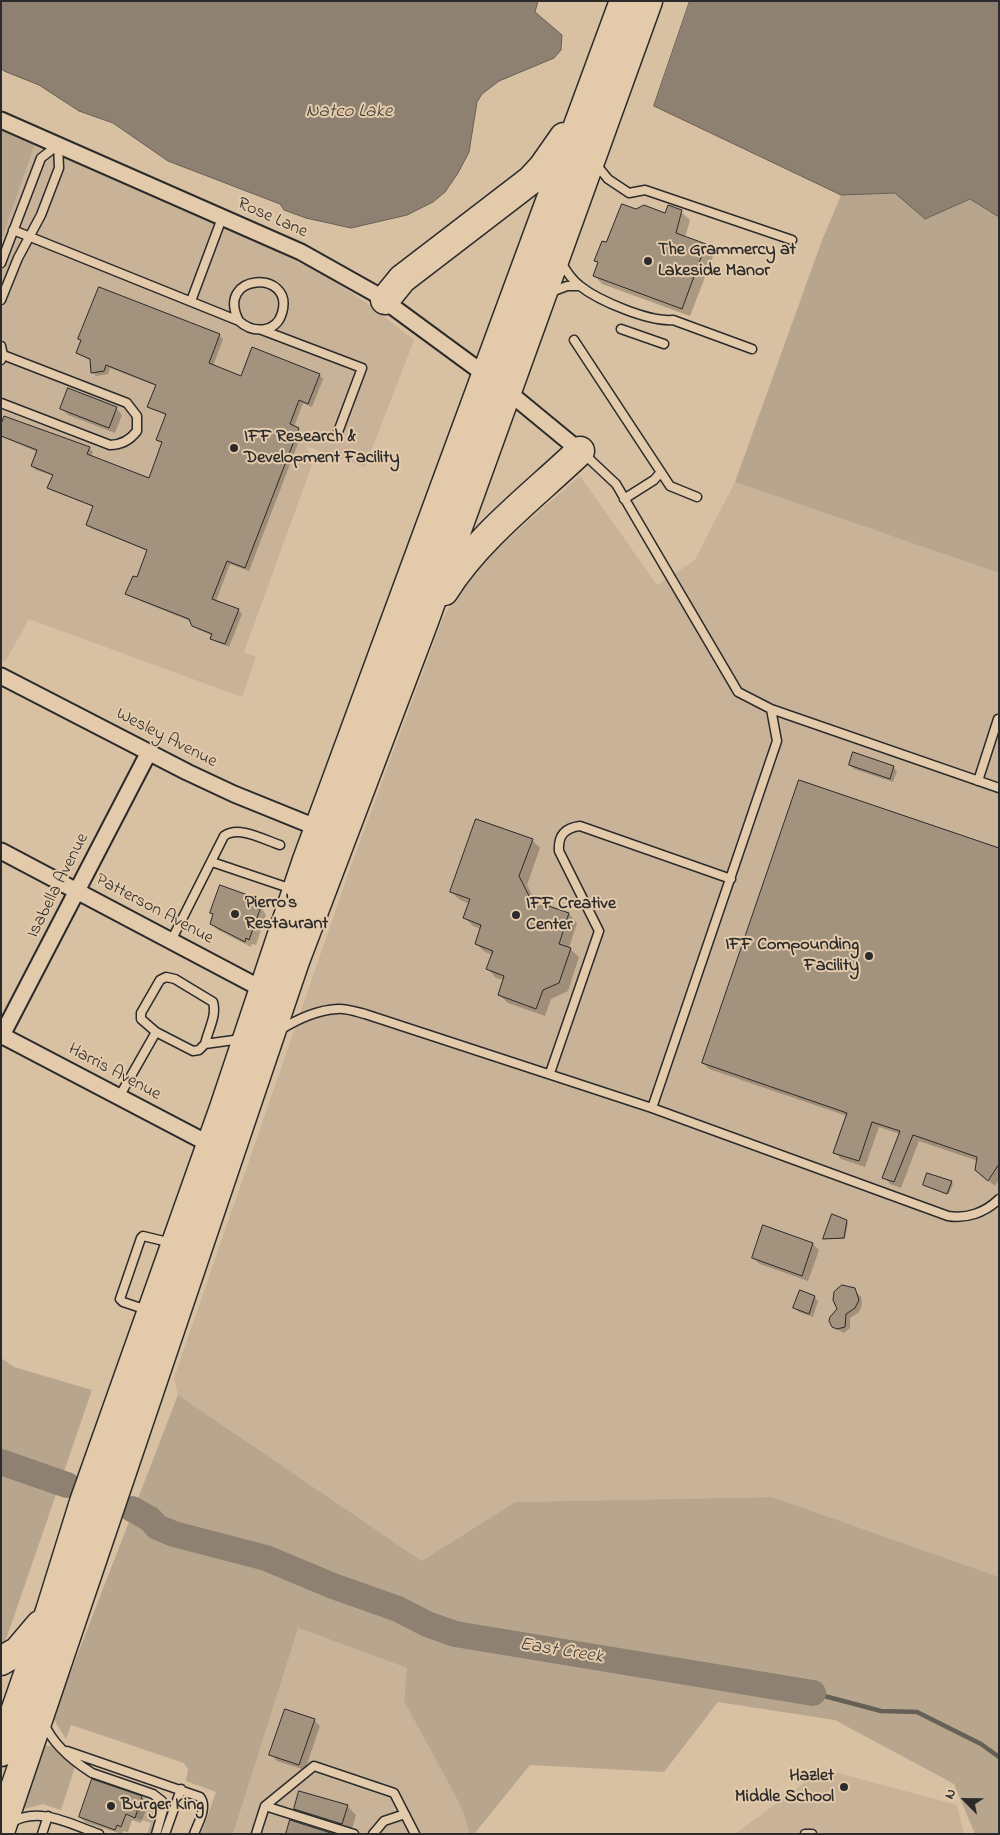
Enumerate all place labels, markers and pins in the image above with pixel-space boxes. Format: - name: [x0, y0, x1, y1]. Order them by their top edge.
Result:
- place label: The Grammercy at Lakeside Manor: [658, 240, 796, 282]
- marker: The Grammercy at Lakeside Manor: [642, 255, 654, 267]
- place label: IFF Research & Development Facility: [244, 427, 399, 469]
- marker: IFF Research & Development Facility: [228, 442, 240, 454]
- place label: Pierro's Restaurant: [245, 893, 328, 936]
- place label: IFF Creative Center: [526, 894, 616, 936]
- marker: Pierro's Restaurant: [229, 908, 241, 920]
- marker: IFF Creative Center: [510, 909, 522, 921]
- place label: IFF Compounding Facility: [725, 935, 859, 978]
- marker: IFF Compounding Facility: [863, 950, 875, 962]
- place label: Hazlet Middle School: [735, 1766, 834, 1808]
- marker: Hazlet Middle School: [838, 1781, 850, 1793]
- place label: Burger King: [121, 1795, 204, 1817]
- marker: Burger King: [105, 1800, 117, 1812]

